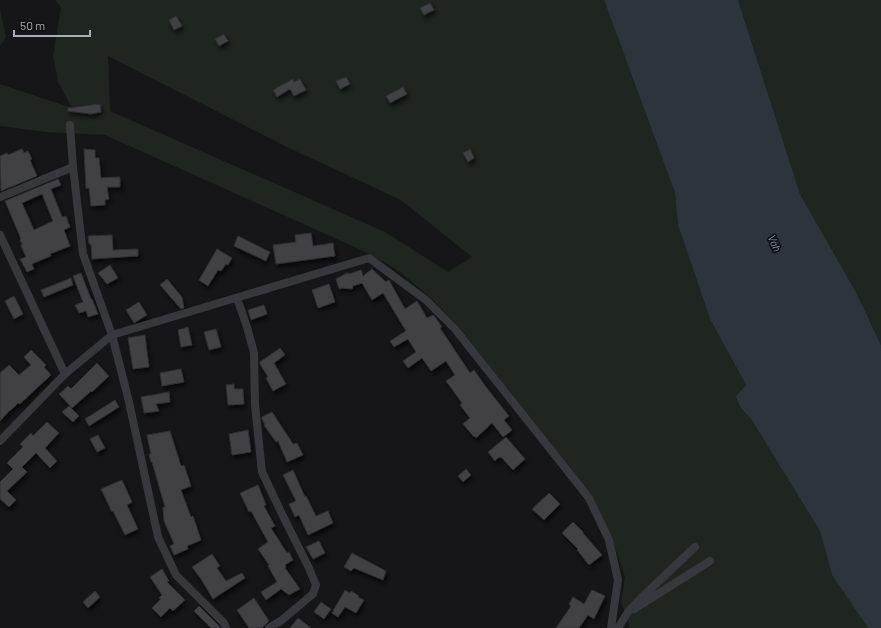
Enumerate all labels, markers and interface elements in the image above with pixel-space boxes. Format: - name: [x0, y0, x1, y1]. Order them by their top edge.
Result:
- scale bar: [14, 12, 90, 38]
- text: 50 m: [20, 18, 45, 32]
- water label: Váh: [766, 233, 784, 254]

